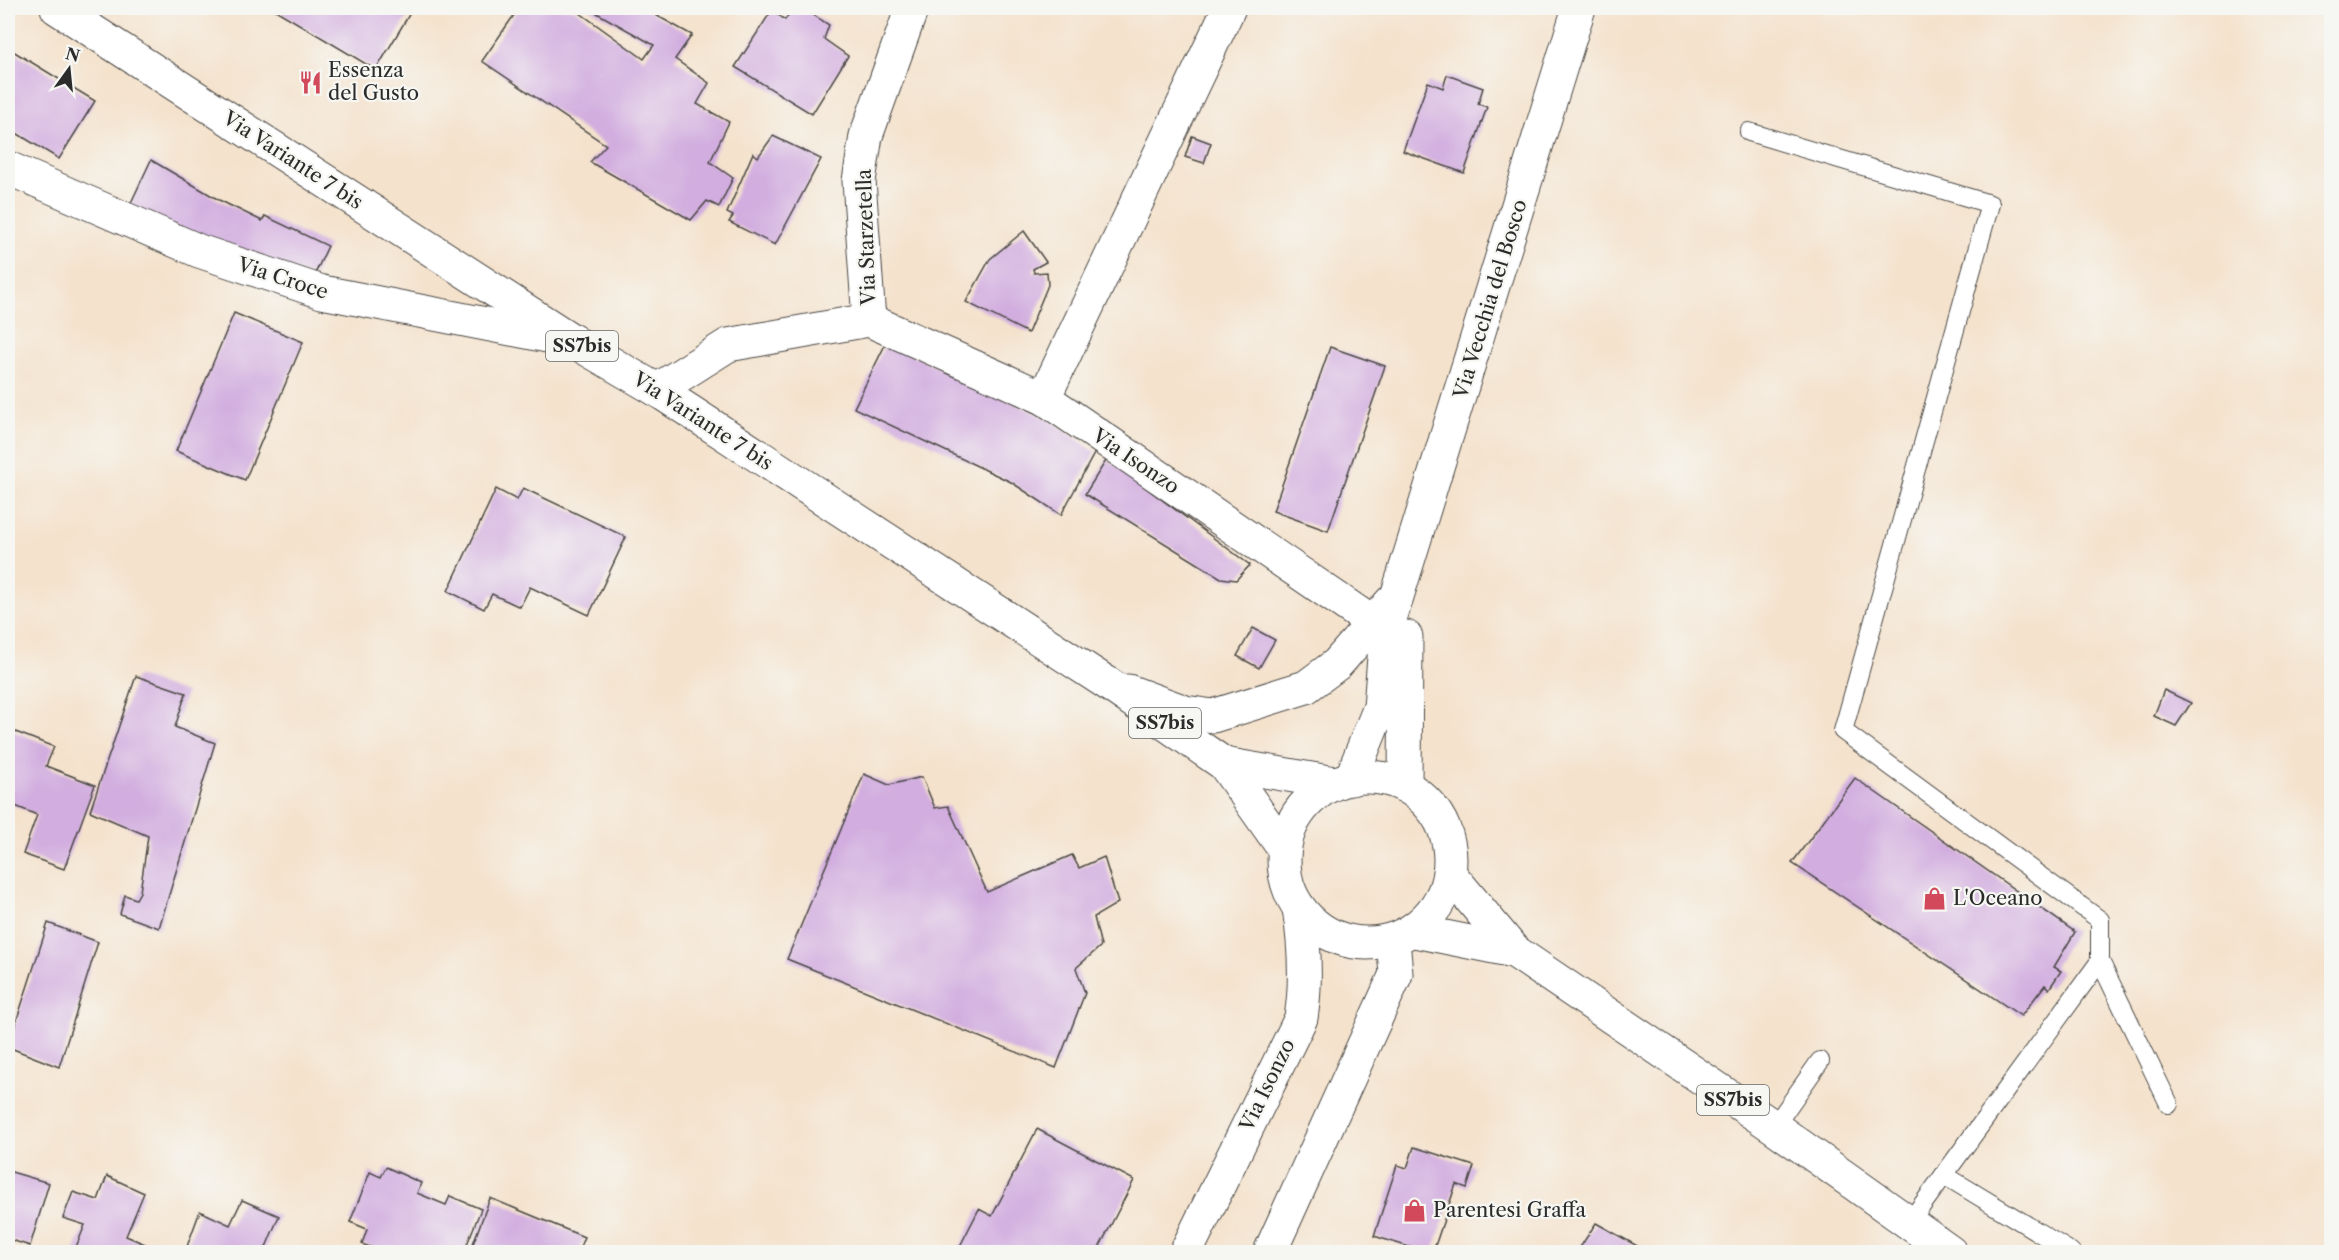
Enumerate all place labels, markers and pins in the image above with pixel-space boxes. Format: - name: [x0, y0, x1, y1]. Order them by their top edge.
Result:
- place label: Essenza del Gusto: [328, 58, 419, 105]
- restaurant icon: Essenza del Gusto: [297, 69, 323, 95]
- shop icon: L'Oceano: [1922, 885, 1948, 911]
- place label: L'Oceano: [1953, 886, 2043, 910]
- shop icon: Parentesi Graffa: [1402, 1197, 1428, 1223]
- place label: Parentesi Graffa: [1433, 1198, 1586, 1222]

